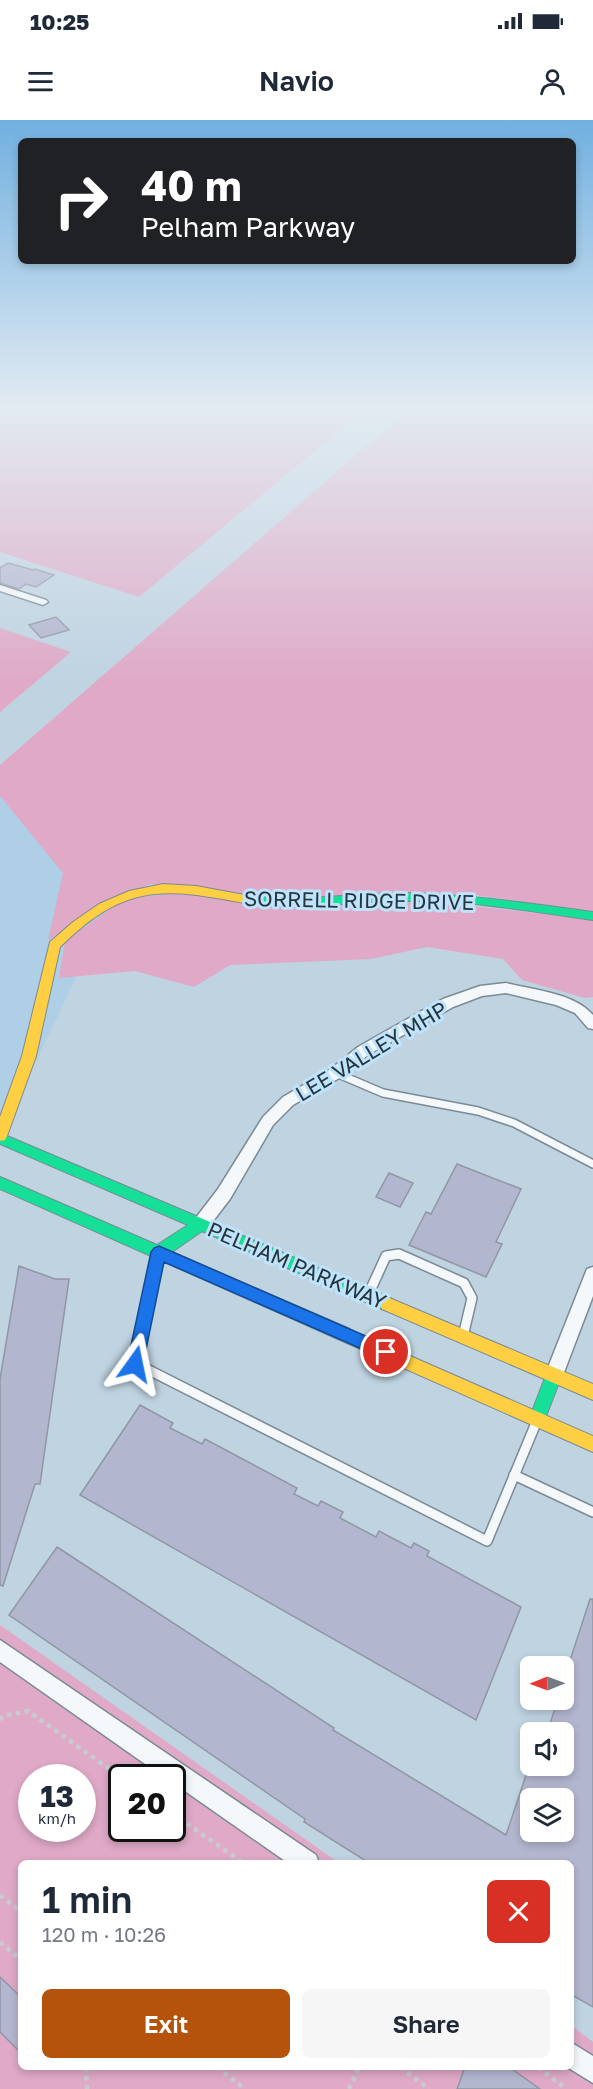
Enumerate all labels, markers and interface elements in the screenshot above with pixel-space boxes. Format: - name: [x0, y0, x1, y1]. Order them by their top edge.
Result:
- text: 10:25: [30, 8, 90, 35]
- icon: menu: [24, 65, 57, 98]
- text: Navio: [259, 65, 334, 97]
- icon: person: [536, 65, 569, 98]
- text: 40 m: [141, 160, 242, 210]
- icon: right: [42, 162, 120, 240]
- text: Pelham Parkway: [141, 211, 355, 243]
- street label: SORRELL RIDGE DRIVE: [244, 885, 474, 915]
- street label: LEE VALLEY MHP: [290, 995, 452, 1107]
- street label: PELHAM PARKWAY: [204, 1216, 391, 1315]
- pin: [360, 1326, 411, 1377]
- position arrow: [103, 1332, 167, 1396]
- icon: arrive: [369, 1335, 402, 1368]
- north arrow: [520, 1656, 574, 1710]
- map controls: [520, 1656, 574, 1842]
- button: sound: [520, 1722, 574, 1776]
- speed limit sign: 20: [108, 1764, 186, 1842]
- text: 13: [40, 1778, 74, 1814]
- button: layers: [520, 1788, 574, 1842]
- text: km/h: [38, 1809, 76, 1827]
- text: 1 min: [42, 1878, 132, 1921]
- button: close: [487, 1880, 550, 1943]
- text: 120 m · 10:26: [42, 1922, 166, 1946]
- button: Exit: [42, 1989, 290, 2058]
- button: Share: [302, 1989, 550, 2058]

